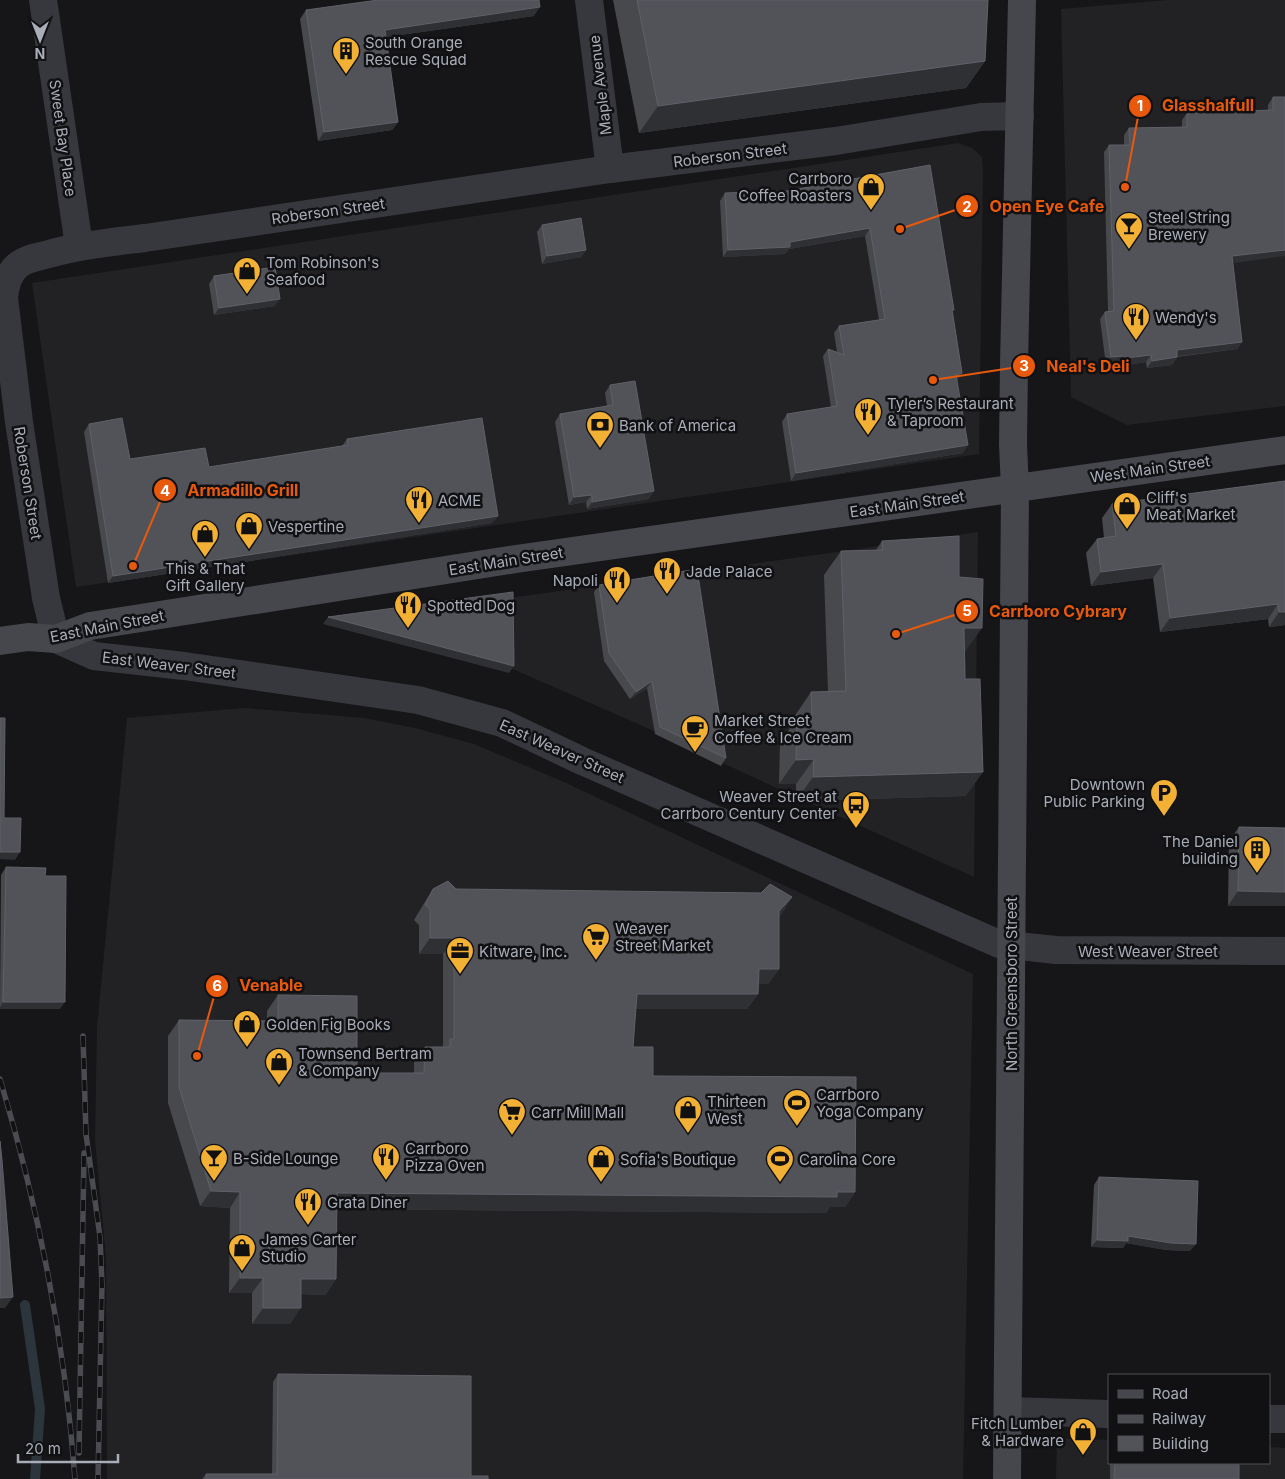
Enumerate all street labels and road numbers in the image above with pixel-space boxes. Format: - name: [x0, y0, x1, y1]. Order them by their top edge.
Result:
- street label: Maple Avenue: [584, 34, 616, 136]
- street label: Sweet Bay Place: [45, 78, 81, 198]
- street label: Roberson Street: [672, 139, 788, 171]
- street label: Roberson Street: [270, 194, 386, 228]
- street label: Roberson Street: [10, 425, 46, 541]
- street label: West Main Street: [1089, 451, 1211, 487]
- street label: East Main Street: [848, 487, 966, 521]
- street label: East Main Street: [447, 543, 565, 579]
- street label: East Main Street: [48, 606, 166, 646]
- street label: East Weaver Street: [101, 647, 237, 683]
- street label: East Weaver Street: [497, 715, 627, 787]
- street label: North Greensboro Street: [1002, 897, 1021, 1071]
- street label: West Weaver Street: [1078, 942, 1218, 961]

